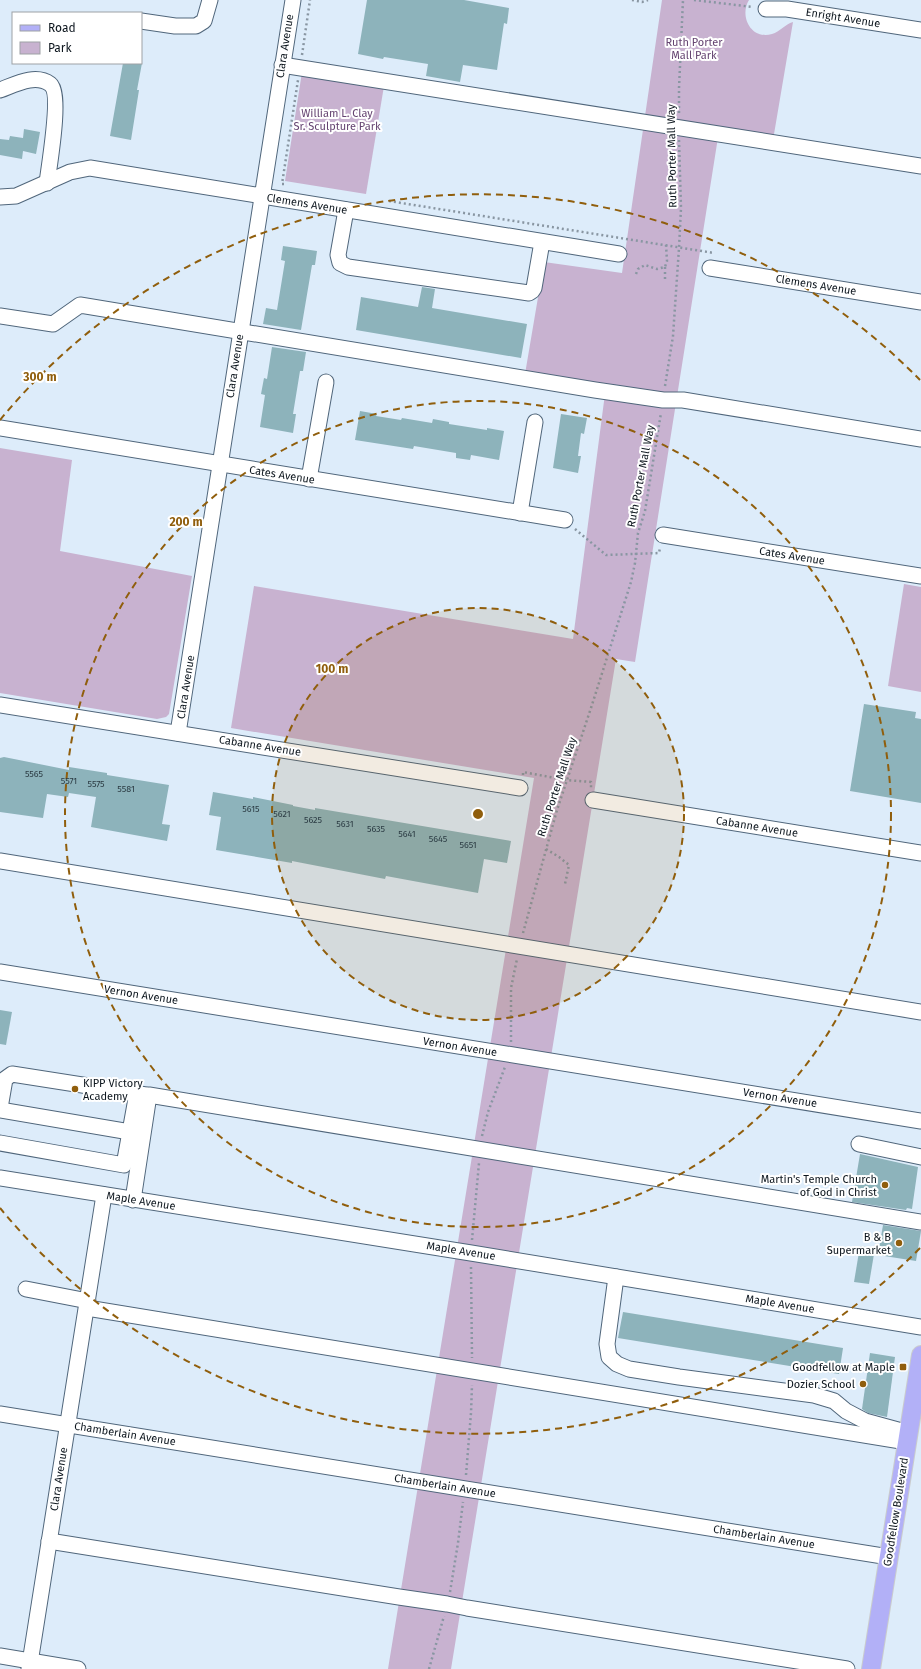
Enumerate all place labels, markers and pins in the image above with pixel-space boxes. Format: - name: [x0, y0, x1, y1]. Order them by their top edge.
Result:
- centre of rings: [471, 807, 485, 821]
- place label: KIPP Victory Academy: [83, 1077, 143, 1103]
- marker: KIPP Victory Academy: [70, 1084, 80, 1094]
- place label: Martin's Temple Church of God in Christ: [761, 1173, 877, 1199]
- marker: Martin's Temple Church of God in Christ: [880, 1180, 890, 1190]
- place label: B & B Supermarket: [827, 1231, 891, 1257]
- marker: B & B Supermarket: [894, 1238, 904, 1248]
- place label: Goodfellow at Maple: [792, 1361, 895, 1374]
- marker: Goodfellow at Maple: [898, 1362, 908, 1372]
- place label: Dozier School: [787, 1378, 855, 1391]
- marker: Dozier School: [858, 1379, 868, 1389]

